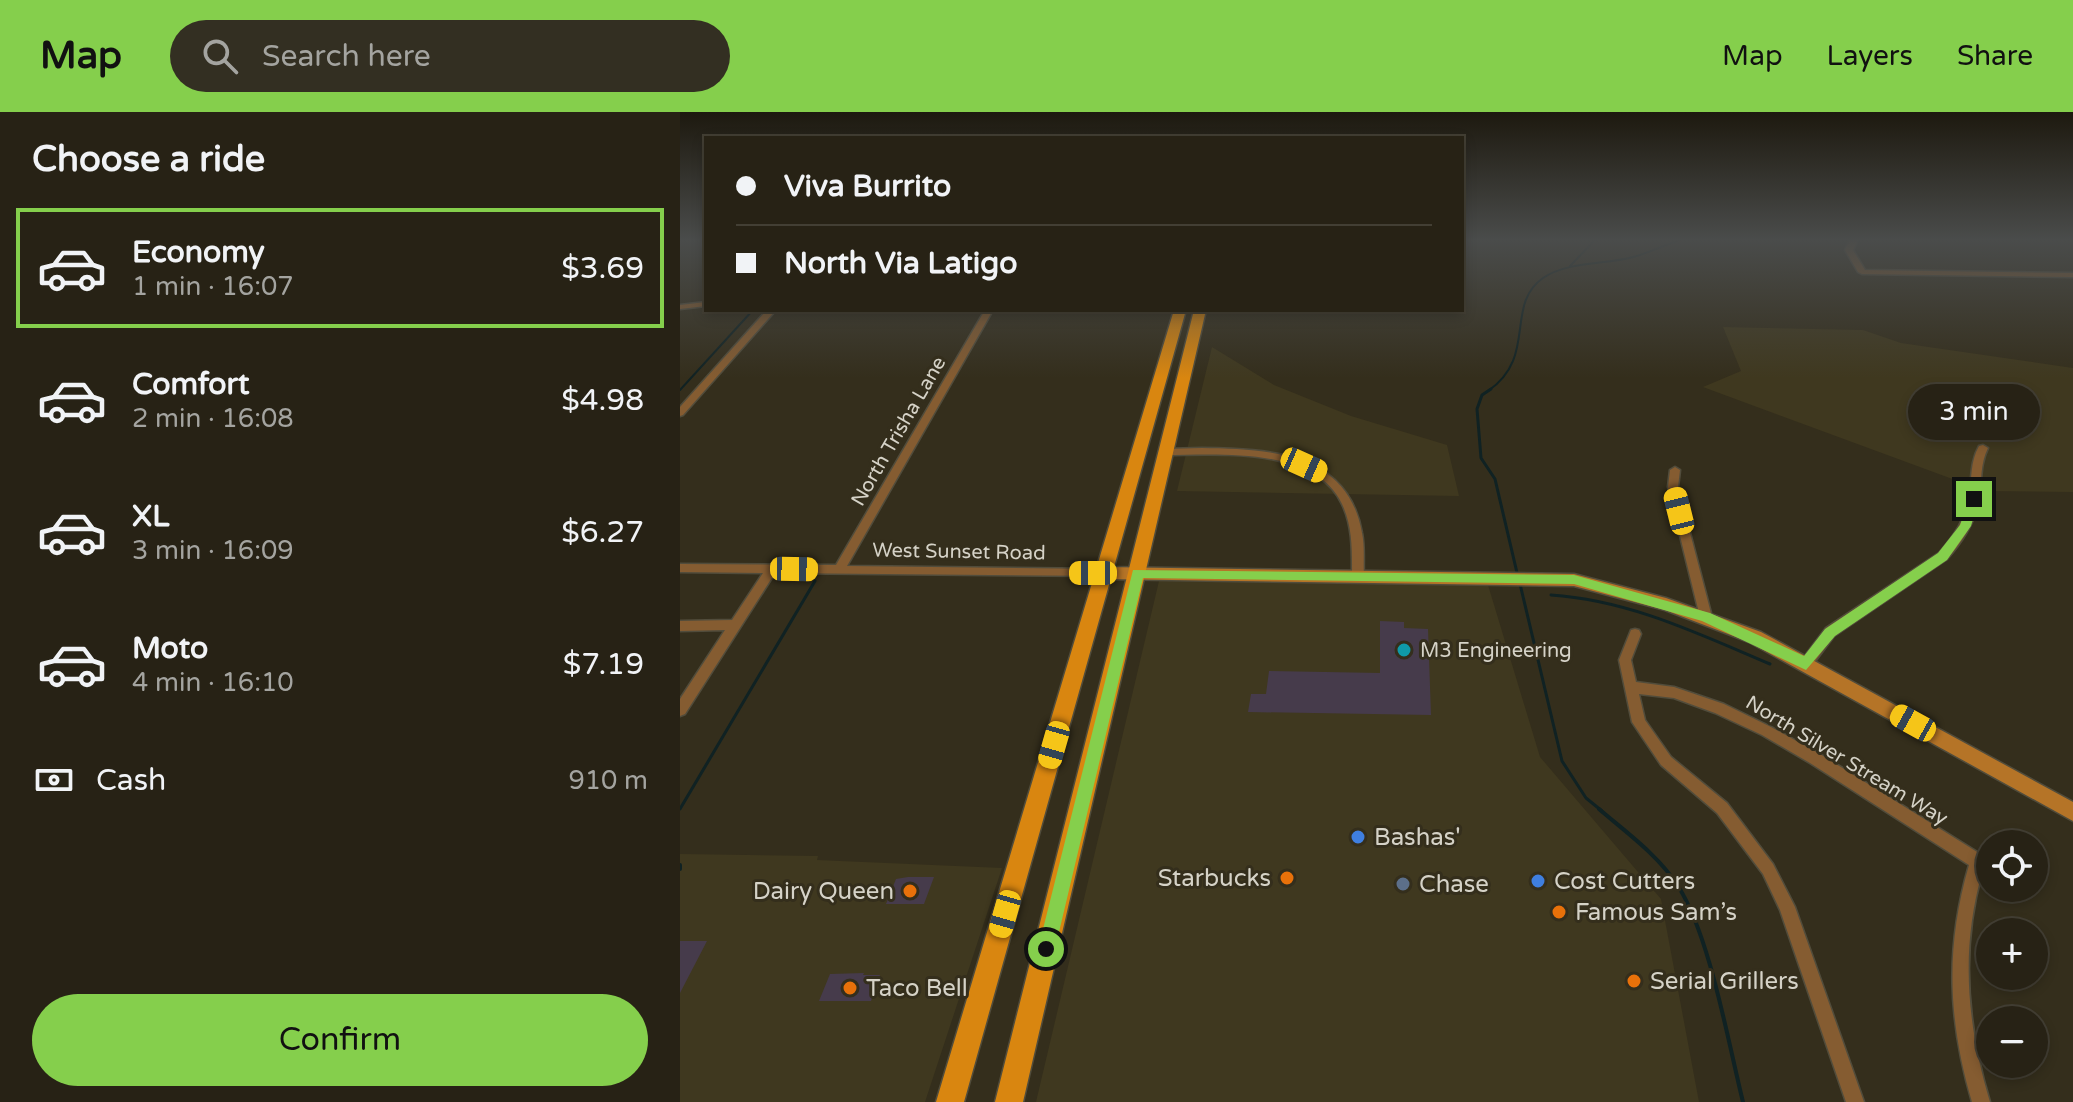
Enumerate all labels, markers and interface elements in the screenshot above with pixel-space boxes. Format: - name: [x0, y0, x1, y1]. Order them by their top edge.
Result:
- search box: [170, 20, 730, 92]
- text: Map: [40, 33, 122, 79]
- icon: search: [198, 34, 242, 78]
- text: Search here: [262, 38, 431, 75]
- text: Map: [1722, 39, 1783, 73]
- text: Layers: [1827, 39, 1913, 73]
- text: Share: [1957, 39, 2033, 73]
- text: Choose a ride: [32, 138, 265, 181]
- text: Viva Burrito: [784, 168, 951, 205]
- icon: car: [36, 232, 108, 304]
- text: Economy: [132, 234, 265, 271]
- text: North Via Latigo: [784, 245, 1017, 282]
- text: $3.69: [561, 250, 644, 287]
- text: 1 min · 16:07: [132, 271, 294, 302]
- street label: North Trisha Lane: [846, 352, 951, 511]
- icon: car: [36, 364, 108, 436]
- text: Comfort: [132, 366, 250, 403]
- text: $4.98: [561, 382, 644, 419]
- callout: 3 min: [1908, 383, 2040, 439]
- text: 3 min: [1939, 396, 2009, 427]
- text: 2 min · 16:08: [132, 403, 294, 434]
- car: [1277, 444, 1331, 486]
- route end: [1956, 481, 1992, 517]
- car: [1662, 485, 1696, 537]
- icon: car: [36, 496, 108, 568]
- text: XL: [132, 498, 169, 535]
- text: $6.27: [561, 514, 644, 551]
- text: 3 min · 16:09: [132, 535, 294, 566]
- street label: West Sunset Road: [872, 538, 1046, 566]
- car: [770, 557, 818, 581]
- car: [1069, 561, 1117, 585]
- icon: car: [36, 628, 108, 700]
- text: Moto: [132, 630, 208, 667]
- place label: M3 Engineering: [1420, 639, 1572, 663]
- marker: M3 Engineering: [1395, 641, 1413, 659]
- text: $7.19: [563, 646, 644, 683]
- text: 4 min · 16:10: [132, 667, 294, 698]
- street label: North Silver Stream Way: [1741, 691, 1952, 831]
- car: [1886, 701, 1940, 745]
- car: [1036, 719, 1072, 771]
- icon: cash: [32, 758, 76, 802]
- text: Cash: [96, 762, 166, 799]
- text: 910 m: [568, 765, 648, 796]
- place label: Bashas': [1374, 823, 1461, 852]
- marker: Bashas': [1349, 828, 1367, 846]
- map controls: [1976, 830, 2048, 1078]
- button: locate: [1976, 830, 2048, 902]
- place label: Starbucks: [1158, 864, 1271, 893]
- place label: Cost Cutters: [1554, 867, 1695, 896]
- marker: Starbucks: [1278, 869, 1296, 887]
- place label: Chase: [1419, 870, 1489, 899]
- marker: Cost Cutters: [1529, 872, 1547, 890]
- marker: Chase: [1394, 875, 1412, 893]
- place label: Dairy Queen: [753, 877, 894, 906]
- marker: Dairy Queen: [901, 882, 919, 900]
- car: [987, 888, 1023, 940]
- place label: Famous Sam’s: [1575, 898, 1737, 927]
- marker: Famous Sam’s: [1550, 903, 1568, 921]
- button: +: [1976, 918, 2048, 990]
- route start: [1028, 931, 1064, 967]
- place label: Serial Grillers: [1650, 967, 1799, 996]
- marker: Serial Grillers: [1625, 972, 1643, 990]
- place label: Taco Bell: [866, 974, 968, 1003]
- marker: Taco Bell: [841, 979, 859, 997]
- button: Confirm: [32, 994, 648, 1086]
- button: −: [1976, 1006, 2048, 1078]

